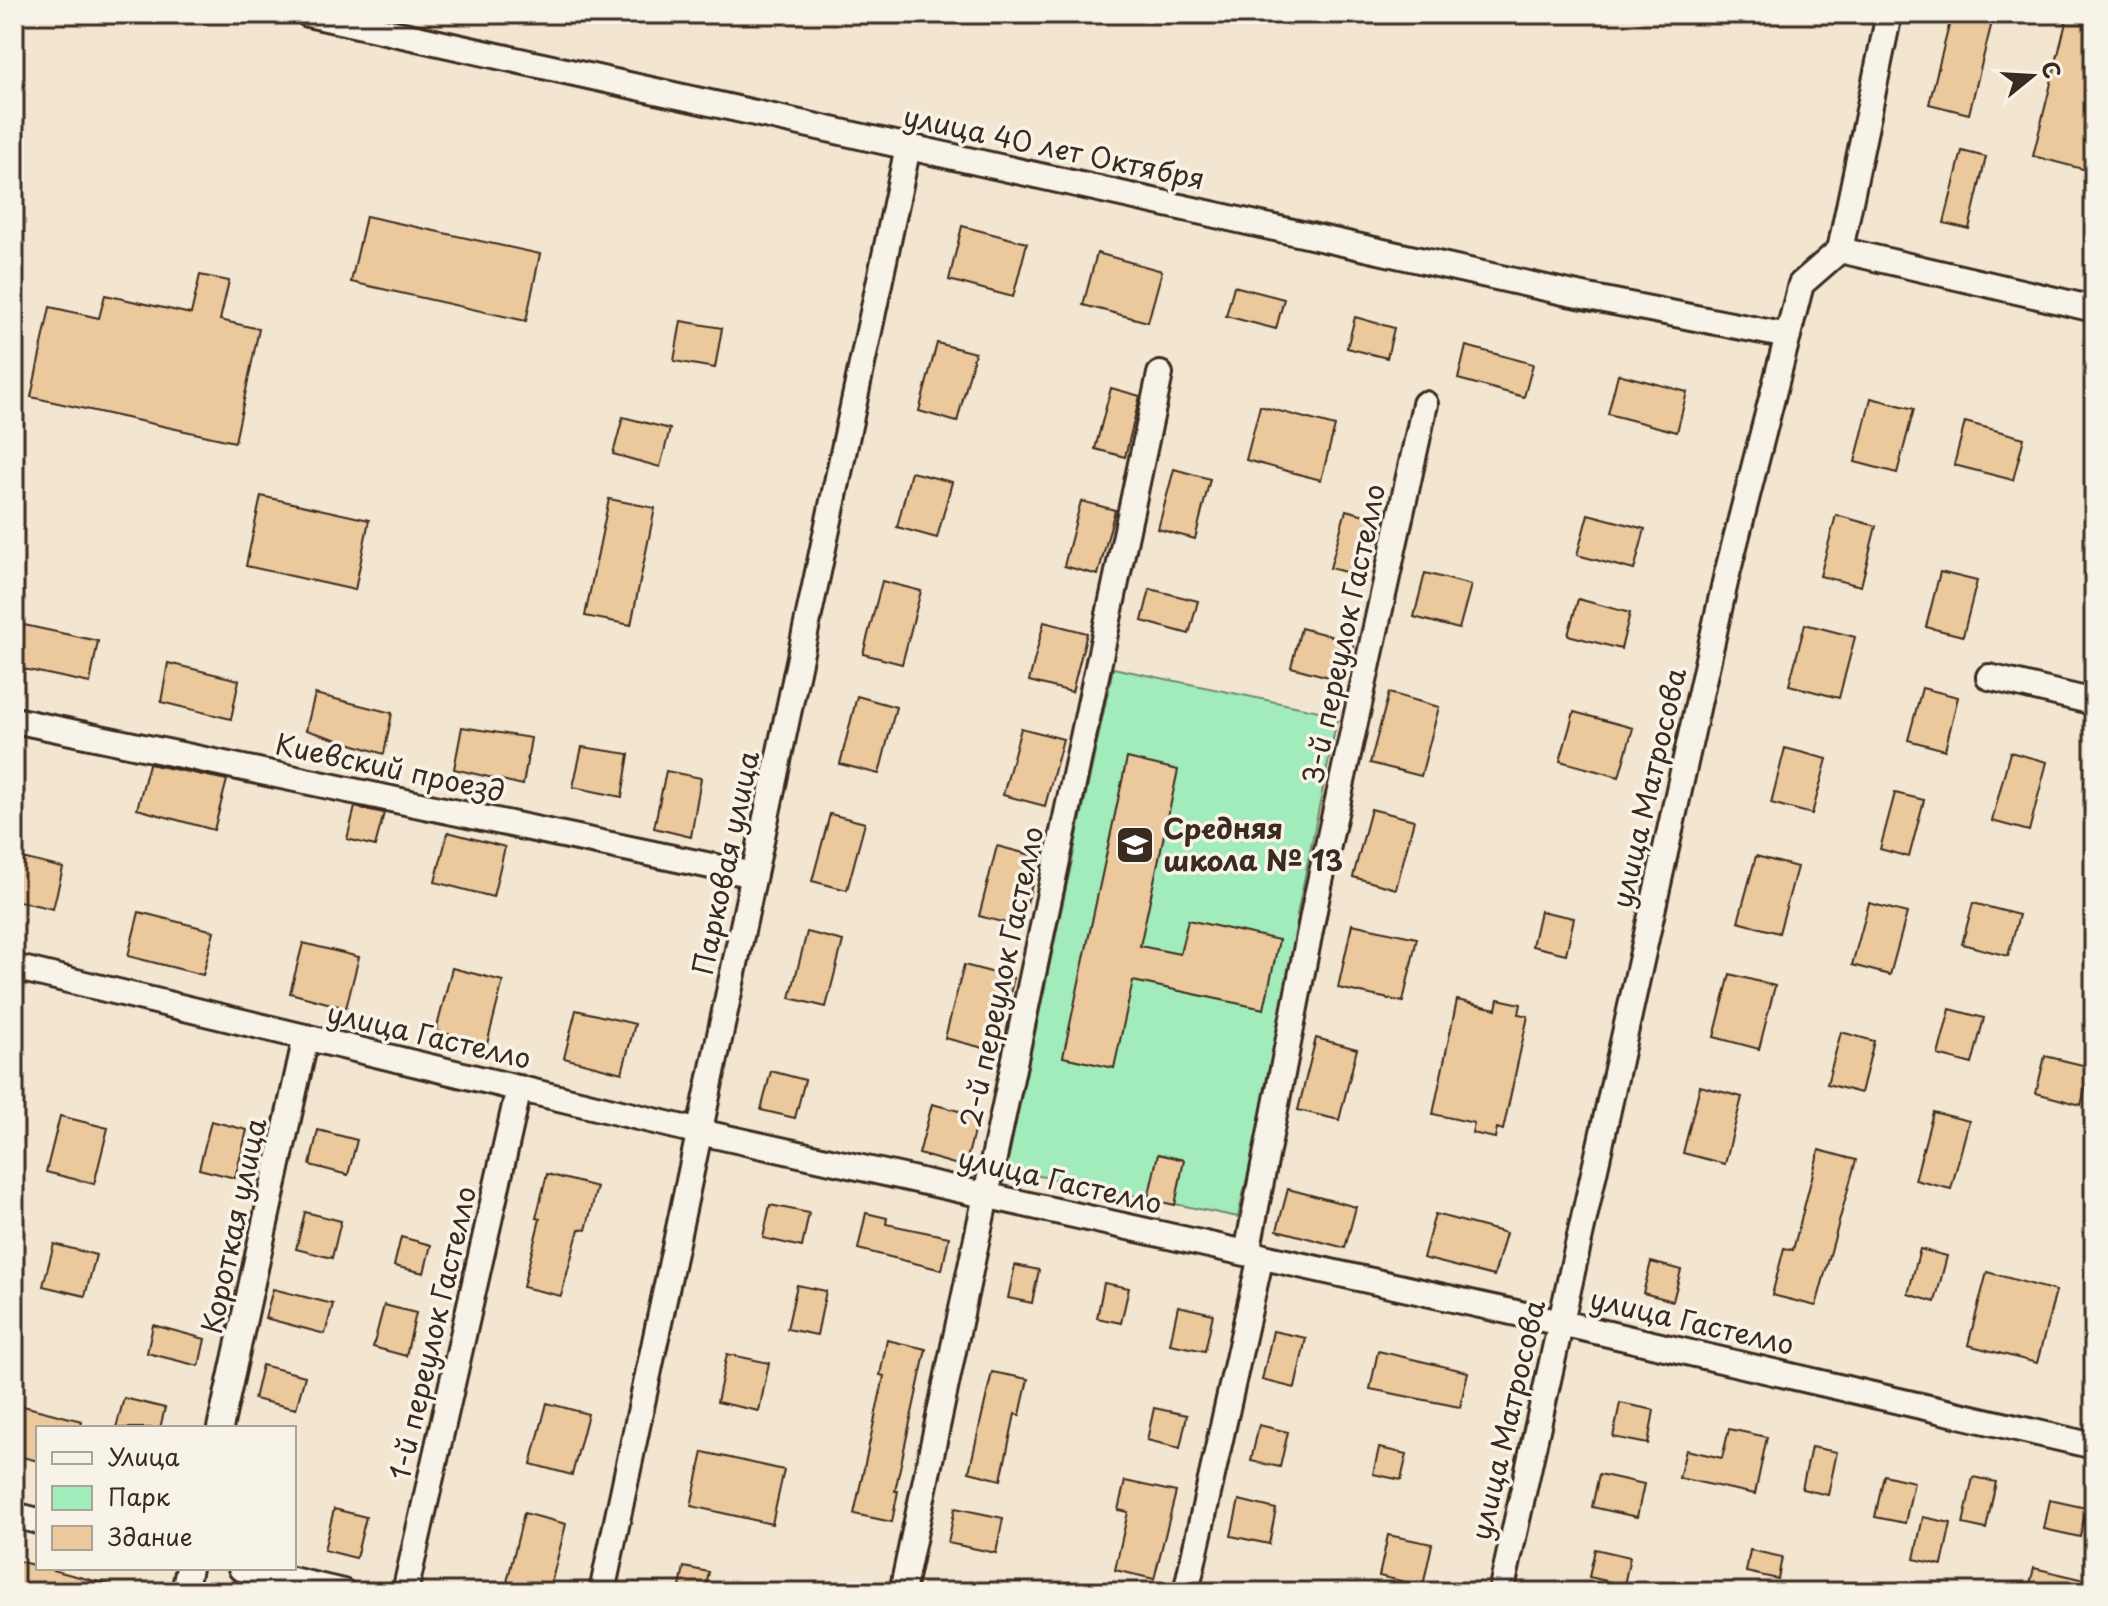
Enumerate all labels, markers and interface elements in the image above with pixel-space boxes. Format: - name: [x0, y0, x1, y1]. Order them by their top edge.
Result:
- north arrow: [1992, 36, 2072, 116]
- text: С: [2034, 56, 2071, 82]
- street label: улица 40 лет Октября: [900, 94, 1209, 199]
- street label: 3-й переулок Гастелло: [1290, 480, 1395, 788]
- street label: улица Матросова: [1599, 663, 1696, 912]
- street label: Киевский проезд: [272, 721, 509, 812]
- street label: Парковая улица: [680, 746, 769, 979]
- place label: Средняя школа № 13: [1163, 806, 1343, 881]
- street label: 2-й переулок Гастелло: [948, 822, 1053, 1131]
- school or university icon: Средняя школа № 13: [1114, 824, 1156, 866]
- street label: улица Гастелло: [323, 990, 536, 1079]
- street label: Короткая улица: [189, 1113, 276, 1338]
- street label: улица Гастелло: [954, 1135, 1167, 1224]
- street label: 1-й переулок Гастелло: [377, 1182, 486, 1484]
- street label: улица Гастелло: [1586, 1276, 1799, 1365]
- street label: улица Матросова: [1458, 1295, 1555, 1544]
- legend: [36, 1426, 296, 1570]
- text: Улица: [108, 1438, 180, 1474]
- text: Парк: [108, 1478, 171, 1514]
- text: Здание: [108, 1518, 193, 1554]

